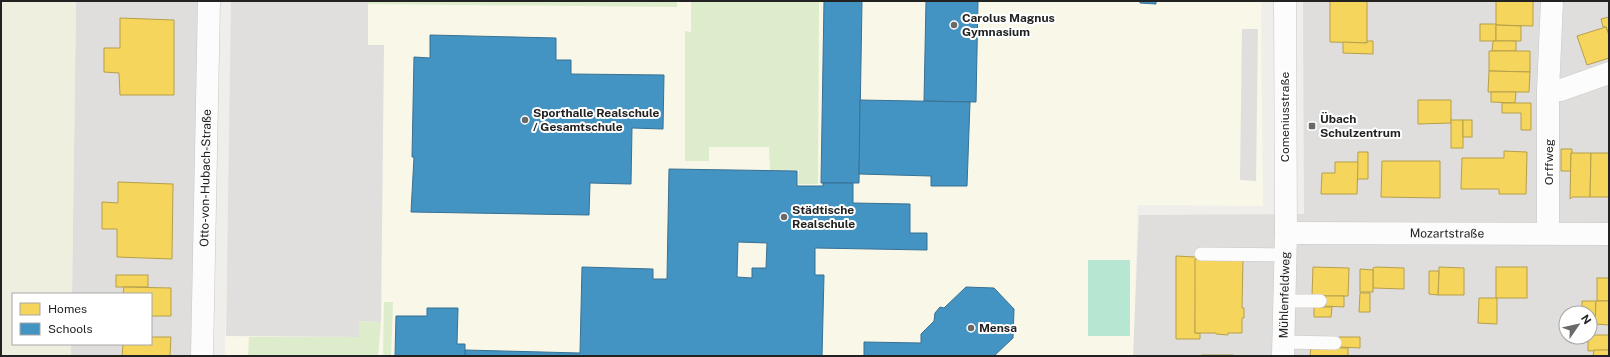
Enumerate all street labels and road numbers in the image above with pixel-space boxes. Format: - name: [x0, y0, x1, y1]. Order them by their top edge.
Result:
- street label: Comeniusstraße: [1278, 71, 1292, 162]
- street label: Otto-von-Hubach-Straße: [197, 109, 214, 247]
- street label: Orffweg: [1542, 139, 1556, 185]
- street label: Mozartstraße: [1410, 226, 1484, 241]
- street label: Mühlenfeldweg: [1276, 251, 1293, 339]

